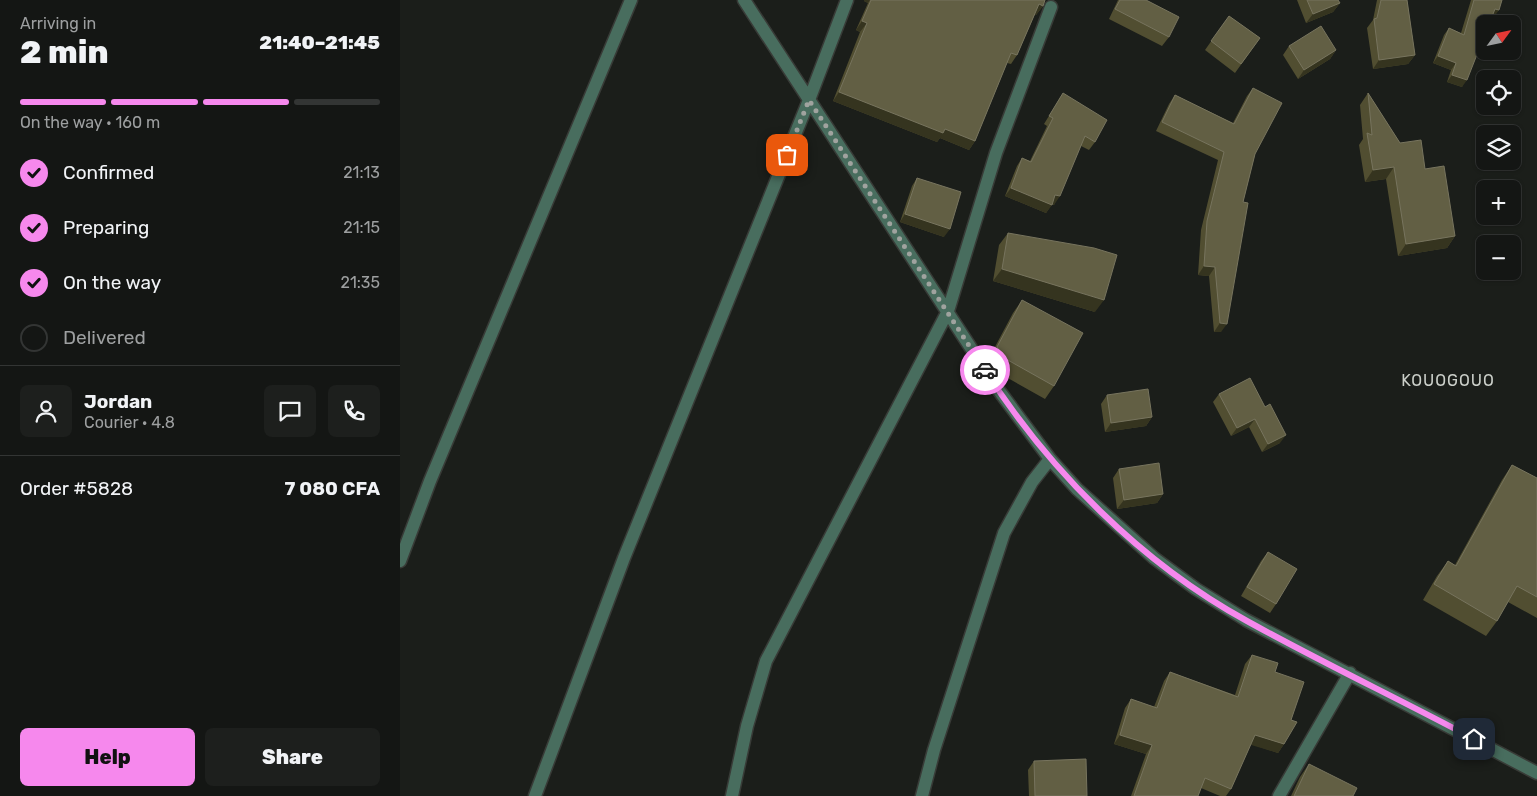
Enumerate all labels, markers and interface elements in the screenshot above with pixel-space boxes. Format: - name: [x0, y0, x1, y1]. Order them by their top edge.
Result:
- text: Arriving in: [20, 14, 96, 33]
- north arrow: [1476, 15, 1521, 60]
- map controls: [1476, 15, 1521, 280]
- text: 21:40–21:45: [259, 31, 380, 54]
- text: 2 min: [20, 33, 109, 71]
- button: locate: [1476, 70, 1521, 115]
- text: On the way · 160 m: [20, 113, 160, 132]
- button: layers: [1476, 125, 1521, 170]
- pin: [766, 134, 808, 176]
- icon: bag: [773, 141, 801, 169]
- icon: check: [20, 159, 48, 187]
- text: Confirmed: [63, 161, 154, 184]
- text: 21:13: [343, 163, 380, 182]
- button: +: [1476, 180, 1521, 225]
- icon: check: [20, 214, 48, 242]
- text: Preparing: [63, 216, 149, 239]
- text: 21:15: [343, 218, 380, 237]
- button: −: [1476, 235, 1521, 280]
- icon: check: [20, 269, 48, 297]
- text: On the way: [63, 271, 161, 294]
- text: 21:35: [341, 273, 380, 292]
- text: Delivered: [63, 326, 146, 349]
- courier: [960, 345, 1010, 395]
- icon: car: [971, 356, 999, 384]
- district label: KOUOGOUO: [1401, 371, 1495, 390]
- button: person: [20, 385, 72, 437]
- button: chat: [264, 385, 316, 437]
- button: phone: [328, 385, 380, 437]
- text: Jordan: [84, 390, 152, 413]
- text: Courier · 4.8: [84, 413, 175, 432]
- text: Order #5828: [20, 477, 133, 500]
- text: 7 080 CFA: [284, 477, 380, 500]
- pin: [1453, 718, 1495, 760]
- icon: home: [1460, 725, 1488, 753]
- button: Help: [20, 728, 195, 786]
- button: Share: [205, 728, 380, 786]

